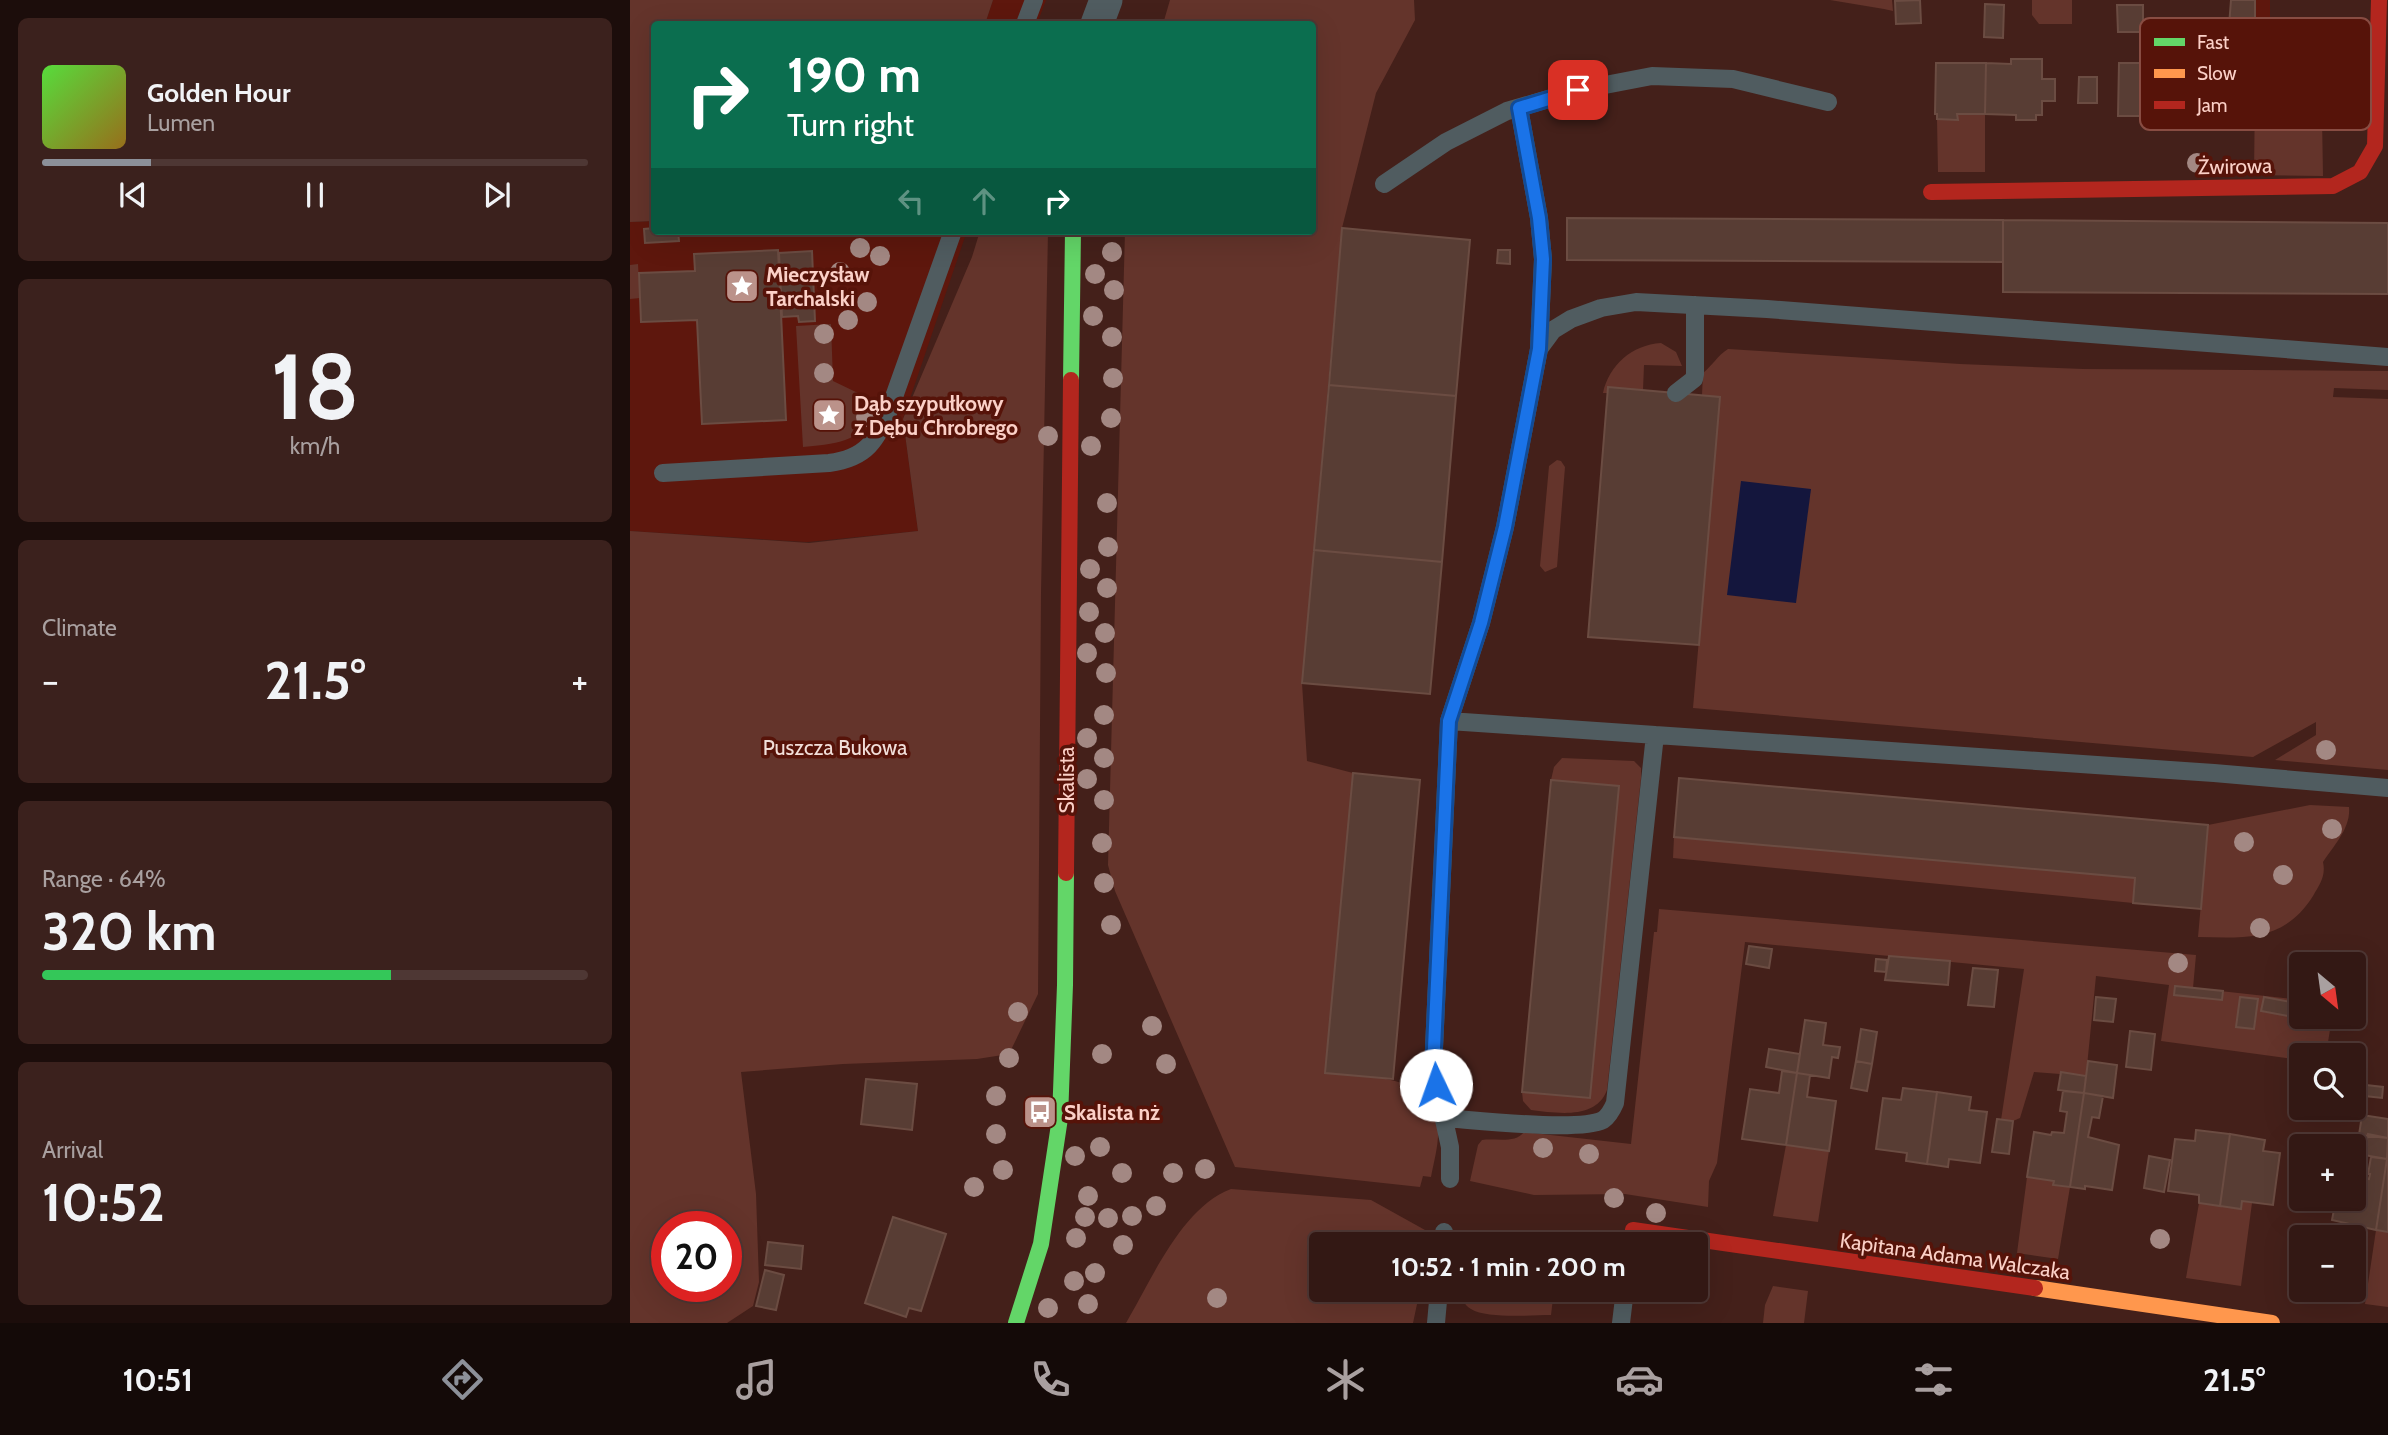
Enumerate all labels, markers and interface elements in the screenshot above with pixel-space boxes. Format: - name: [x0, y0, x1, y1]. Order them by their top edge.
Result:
- legend: [2140, 18, 2371, 130]
- text: Fast: [2197, 31, 2230, 54]
- text: 190 m: [787, 45, 921, 104]
- icon: right: [672, 49, 763, 140]
- pin: [1548, 60, 1608, 120]
- text: Slow: [2197, 62, 2237, 85]
- icon: arrive: [1559, 71, 1597, 109]
- text: Golden Hour: [147, 77, 290, 109]
- text: Jam: [2196, 94, 2227, 117]
- text: Turn right: [787, 105, 914, 144]
- text: Lumen: [147, 109, 215, 137]
- street label: Żwirowa: [2198, 153, 2272, 179]
- icon: previous: [114, 176, 152, 214]
- icon: pause: [296, 176, 334, 214]
- icon: next: [478, 176, 516, 214]
- icon: left: [892, 182, 930, 220]
- icon: ahead: [965, 182, 1003, 220]
- icon: right: [1038, 182, 1076, 220]
- place label: Mieczysław Tarchalski: [766, 262, 870, 311]
- place icon: Mieczysław Tarchalski: [723, 267, 761, 305]
- text: 18: [271, 331, 359, 442]
- place label: Dąb szypułkowy z Dębu Chrobrego: [854, 391, 1018, 440]
- place icon: Dąb szypułkowy z Dębu Chrobrego: [810, 396, 848, 434]
- text: km/h: [290, 432, 340, 460]
- text: Climate: [42, 614, 117, 642]
- text: 21.5°: [264, 649, 366, 712]
- text: −: [42, 657, 59, 704]
- text: +: [571, 657, 588, 704]
- park label: Puszcza Bukowa: [763, 735, 907, 760]
- street label: Skalista: [1054, 747, 1079, 813]
- text: Range · 64%: [42, 865, 166, 893]
- text: 320 km: [42, 900, 216, 963]
- north arrow: [2289, 952, 2366, 1029]
- map controls: [2289, 952, 2366, 1302]
- button: search: [2289, 1043, 2366, 1120]
- position arrow: [1399, 1048, 1473, 1122]
- bus stop icon: Skalista nż: [1021, 1093, 1059, 1131]
- place label: Skalista nż: [1064, 1100, 1160, 1125]
- button: +: [2289, 1134, 2366, 1211]
- text: Arrival: [42, 1136, 103, 1164]
- text: 10:52: [42, 1171, 165, 1234]
- speed limit sign: 20: [651, 1211, 742, 1302]
- button: −: [2289, 1225, 2366, 1302]
- street label: Kapitana Adama Walczaka: [1838, 1227, 2072, 1285]
- text: 10:52 · 1 min · 200 m: [1391, 1251, 1626, 1283]
- icon: directions: [438, 1355, 487, 1404]
- icon: music: [732, 1355, 781, 1404]
- icon: phone: [1026, 1355, 1075, 1404]
- icon: climate: [1321, 1355, 1370, 1404]
- icon: car: [1615, 1355, 1664, 1404]
- icon: filters: [1909, 1355, 1958, 1404]
- text: 10:51: [123, 1360, 193, 1399]
- text: 21.5°: [2203, 1360, 2265, 1399]

